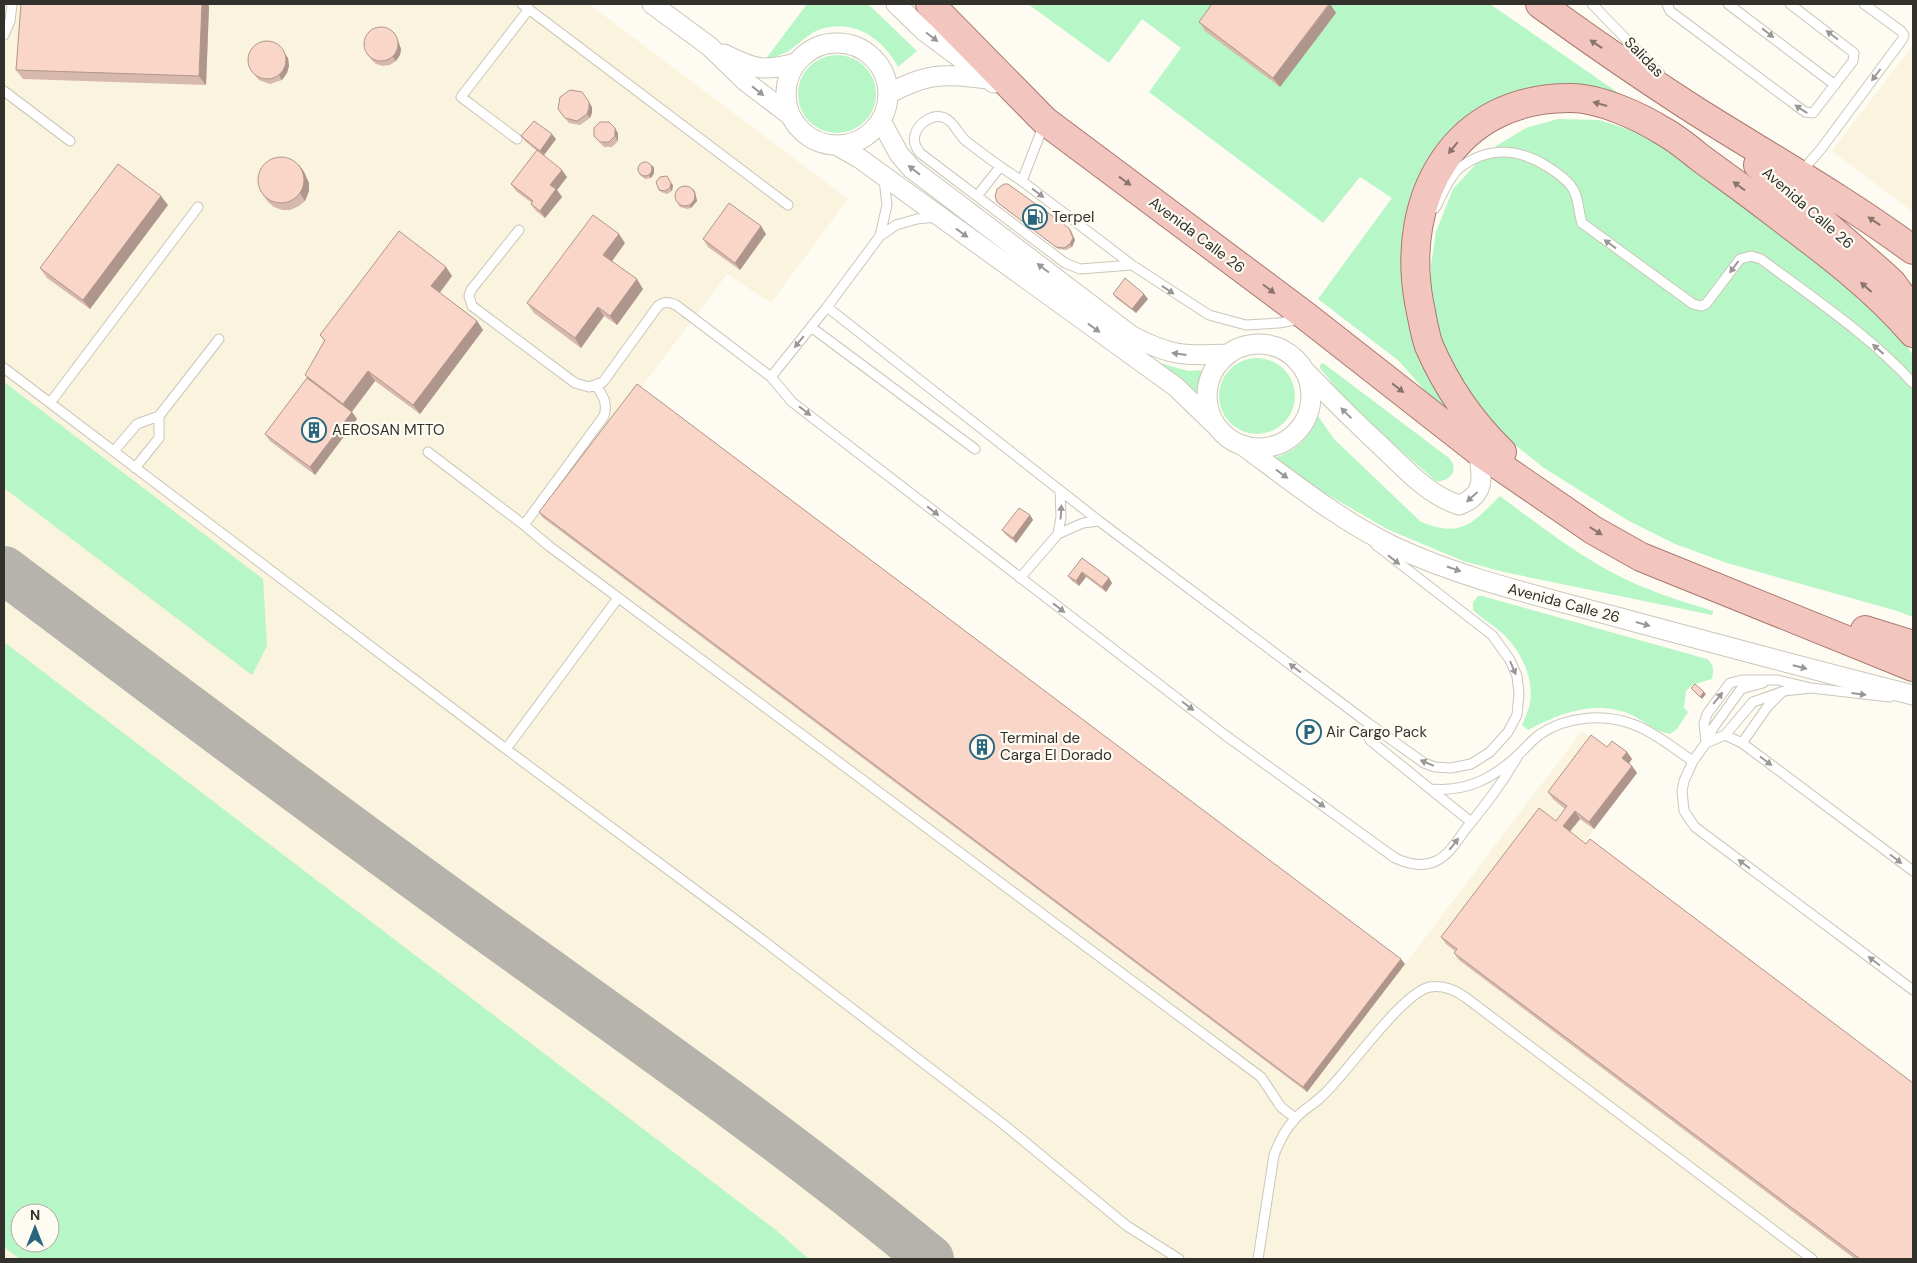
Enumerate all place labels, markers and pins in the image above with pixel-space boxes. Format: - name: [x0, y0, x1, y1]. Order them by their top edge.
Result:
- fuel station icon: Terpel: [1022, 204, 1048, 230]
- place label: Terpel: [1052, 207, 1094, 227]
- building icon: AEROSAN MTTO: [301, 417, 327, 443]
- place label: AEROSAN MTTO: [332, 420, 445, 440]
- parking icon: Air Cargo Pack: [1296, 719, 1322, 745]
- place label: Air Cargo Pack: [1326, 722, 1427, 742]
- place label: Terminal de Carga El Dorado: [1000, 728, 1112, 765]
- building icon: Terminal de Carga El Dorado: [969, 734, 995, 760]

